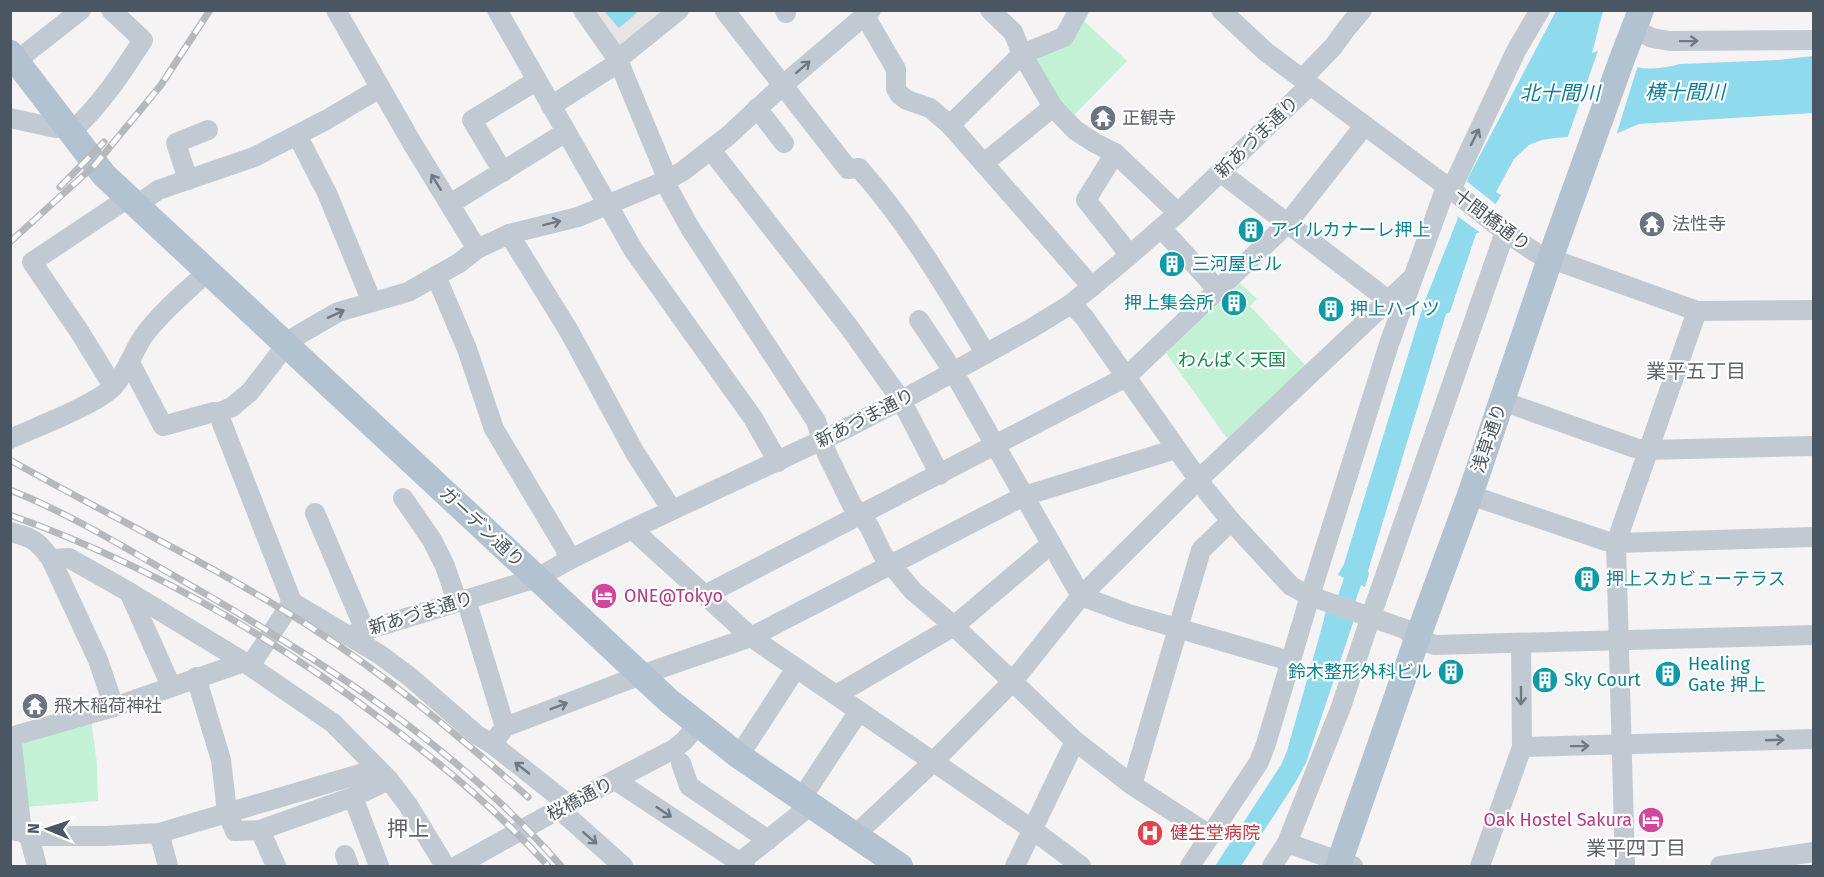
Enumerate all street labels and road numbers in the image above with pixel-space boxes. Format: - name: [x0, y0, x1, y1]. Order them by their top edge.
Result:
- street label: 新あづま通り: [1211, 92, 1303, 182]
- street label: 十間橋通り: [1449, 184, 1535, 256]
- street label: 新あづま通り: [812, 384, 918, 452]
- street label: 浅草通り: [1467, 400, 1511, 476]
- street label: ガーデン通り: [435, 482, 529, 572]
- street label: 新あづま通り: [366, 587, 476, 639]
- street label: 桜橋通り: [543, 772, 617, 826]

